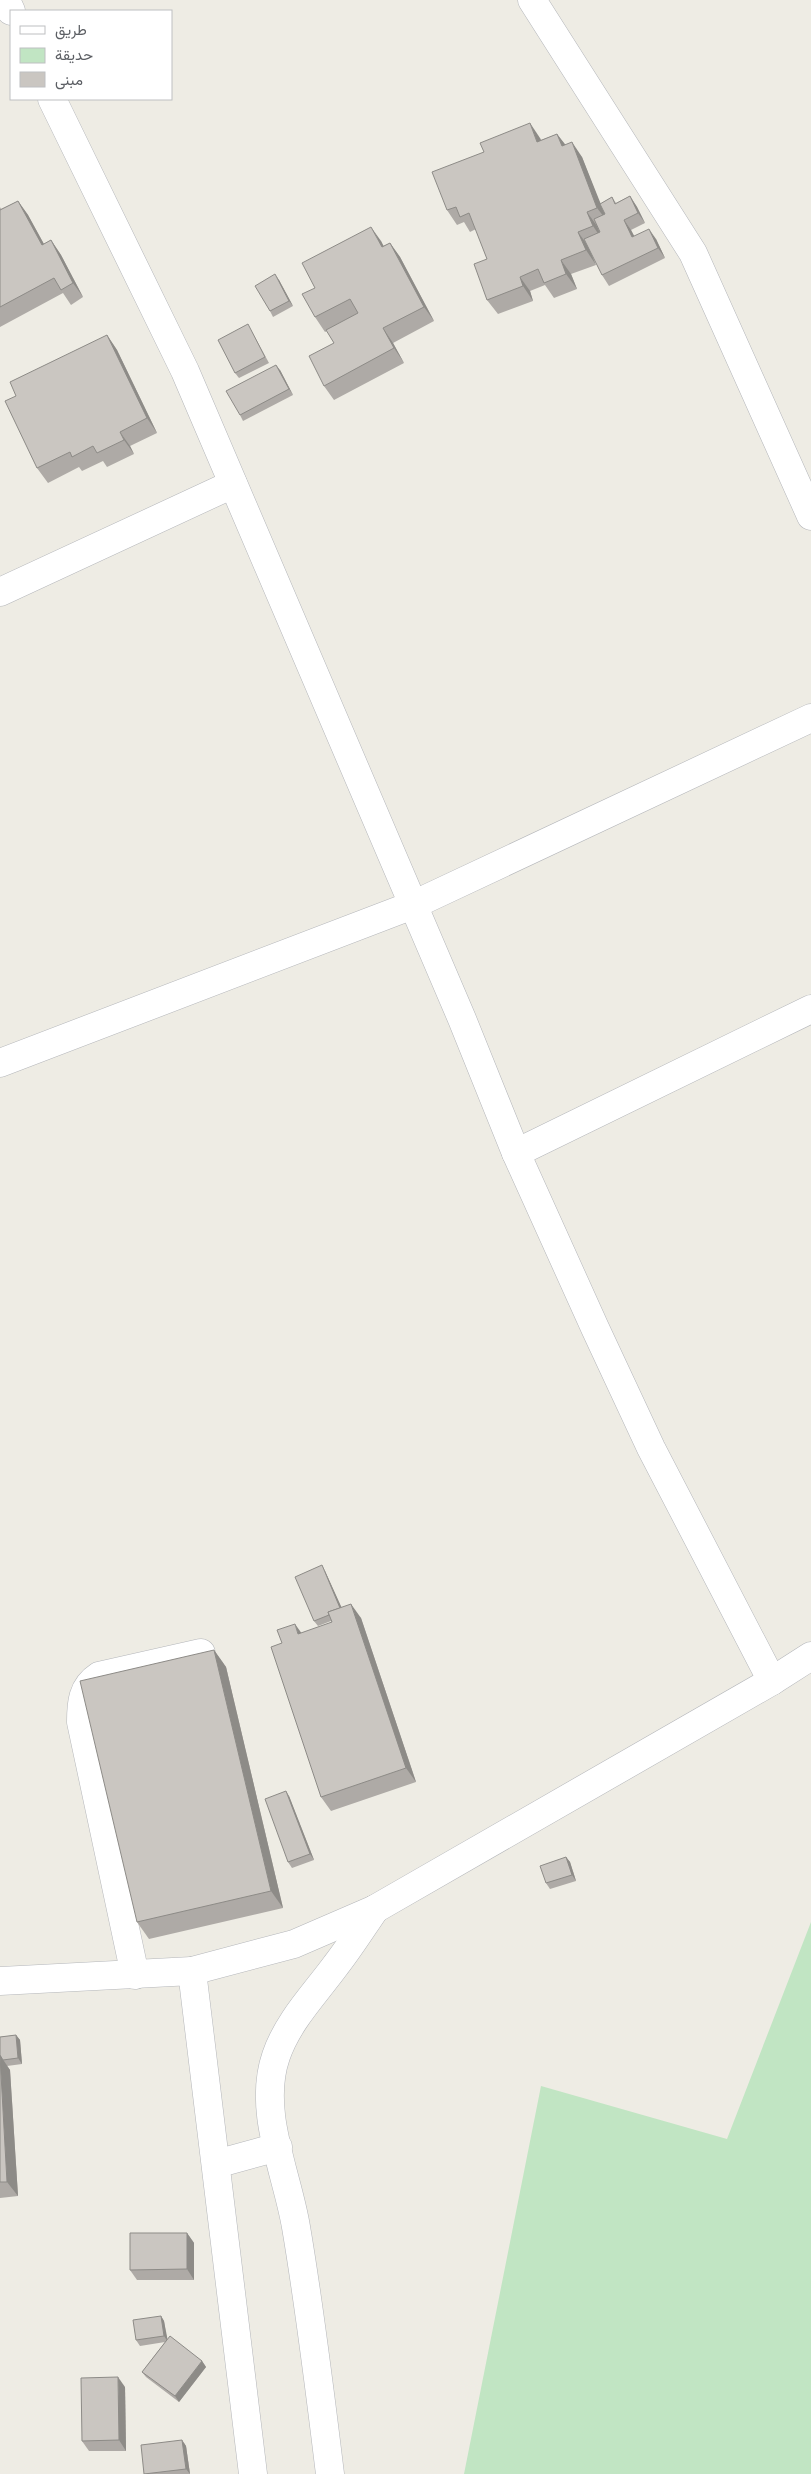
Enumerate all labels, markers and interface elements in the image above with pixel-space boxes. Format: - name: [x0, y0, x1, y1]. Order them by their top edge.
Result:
- legend: [10, 10, 172, 100]
- text: طريق: [55, 21, 87, 40]
- text: حديقة: [55, 46, 93, 64]
- text: مبنى: [55, 71, 83, 90]

